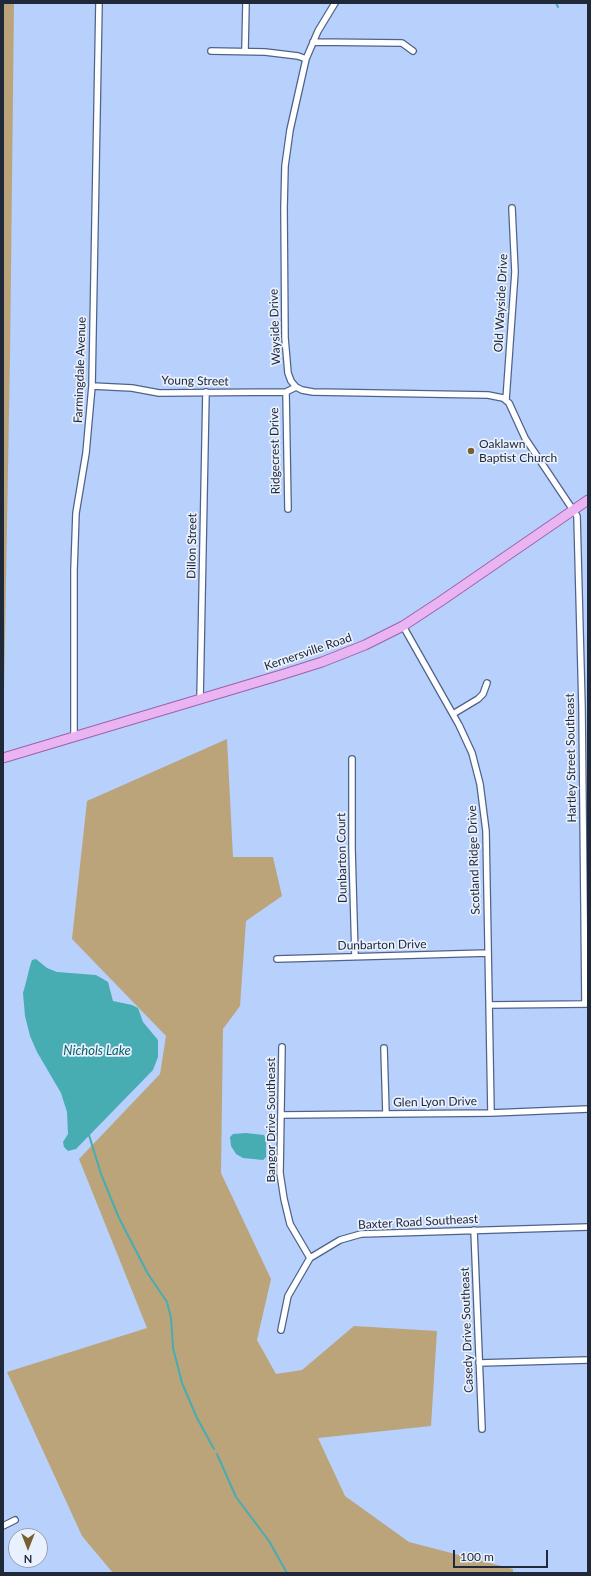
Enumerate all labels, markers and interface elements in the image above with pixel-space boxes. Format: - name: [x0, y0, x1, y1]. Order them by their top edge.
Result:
- street label: Old Wayside Drive: [491, 253, 511, 353]
- street label: Wayside Drive: [266, 289, 284, 365]
- street label: Farmingdale Avenue: [71, 317, 89, 423]
- street label: Young Street: [161, 373, 229, 389]
- street label: Ridgecrest Drive: [267, 407, 283, 495]
- place label: Oaklawn Baptist Church: [479, 437, 557, 465]
- marker: Oaklawn Baptist Church: [466, 446, 476, 456]
- street label: Dillon Street: [184, 513, 200, 579]
- street label: Kernersville Road: [262, 630, 354, 674]
- street label: Hartley Street Southeast: [563, 693, 579, 823]
- street label: Scotland Ridge Drive: [465, 805, 483, 915]
- street label: Dunbarton Court: [334, 813, 350, 903]
- street label: Dunbarton Drive: [337, 937, 427, 953]
- water label: Nichols Lake: [63, 1043, 131, 1059]
- street label: Bangor Drive Southeast: [264, 1057, 278, 1183]
- street label: Glen Lyon Drive: [393, 1094, 477, 1110]
- street label: Baxter Road Southeast: [358, 1212, 478, 1232]
- street label: Casedy Drive Southeast: [458, 1267, 476, 1393]
- north arrow: [8, 1528, 48, 1568]
- scale bar: [455, 1542, 550, 1568]
- text: 100 m: [460, 1549, 494, 1564]
- text: N: [24, 1553, 32, 1566]

